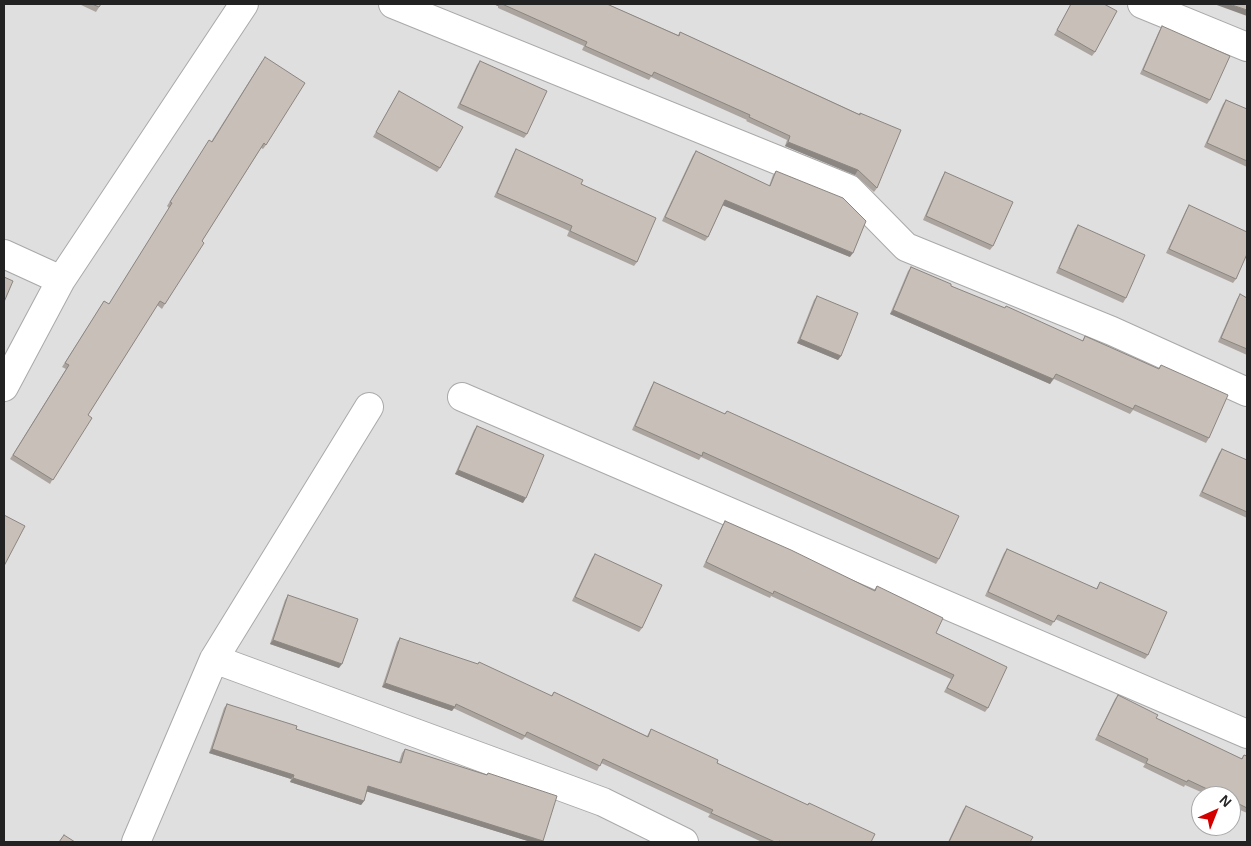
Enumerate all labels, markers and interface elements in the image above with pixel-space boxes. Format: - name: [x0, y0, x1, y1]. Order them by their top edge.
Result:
- north arrow: [1191, 786, 1241, 836]
- text: N: [1217, 792, 1235, 810]

